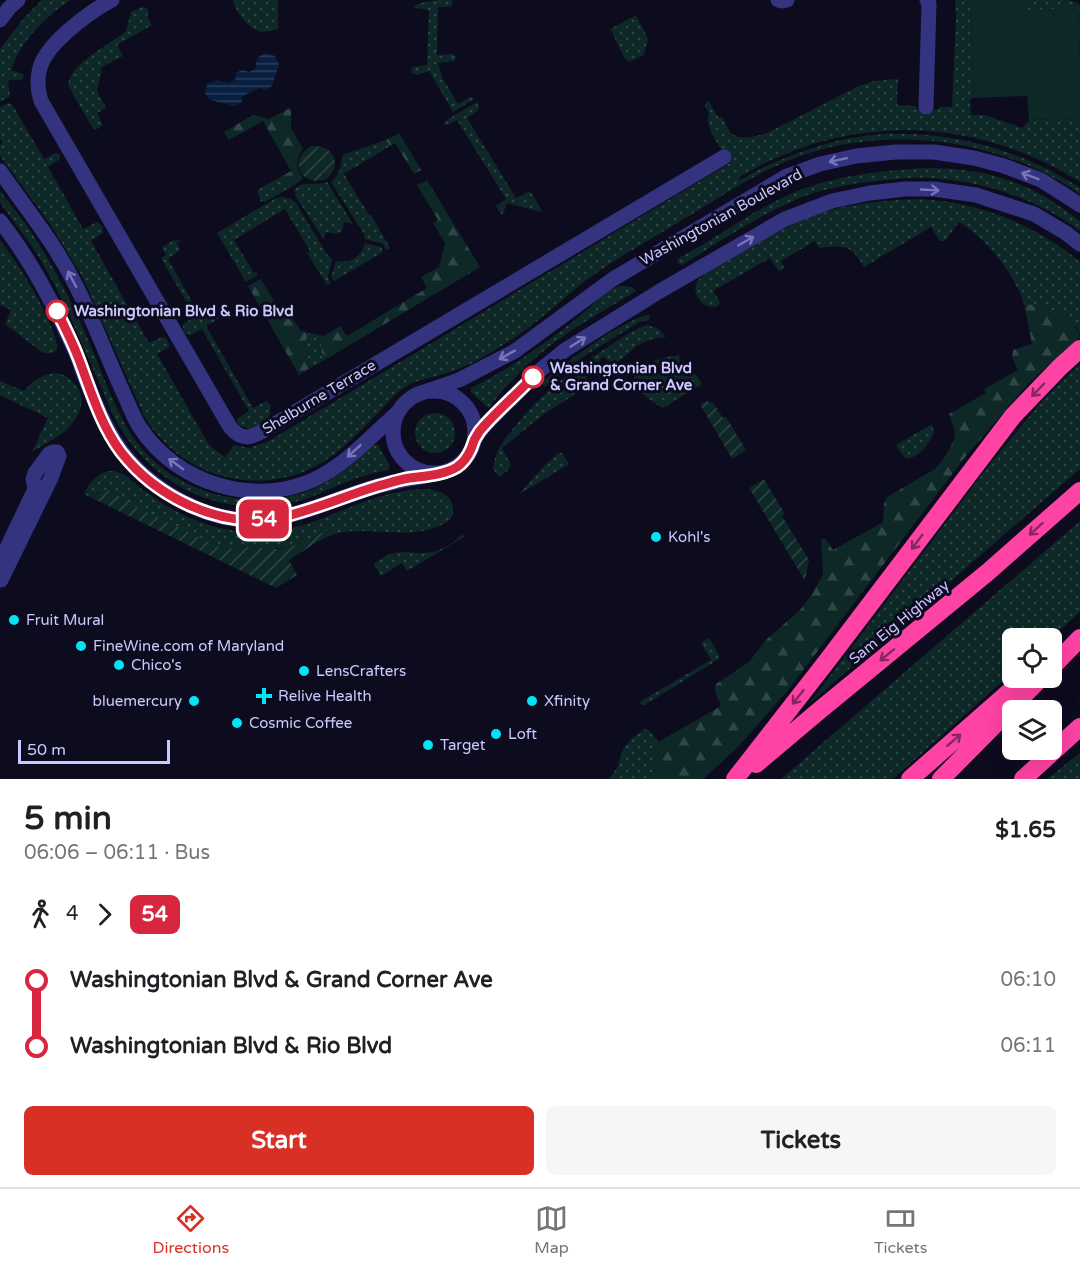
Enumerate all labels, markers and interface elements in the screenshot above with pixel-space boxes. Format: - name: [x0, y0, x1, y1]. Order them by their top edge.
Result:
- one-way arrow: [828, 155, 848, 166]
- street label: Washingtonian Boulevard: [637, 165, 805, 269]
- one-way arrow: [1021, 170, 1039, 181]
- one-way arrow: [920, 184, 940, 195]
- one-way arrow: [737, 235, 754, 247]
- one-way arrow: [66, 271, 77, 289]
- marker: Washingtonian Blvd & Rio Blvd: [46, 300, 68, 322]
- place label: Washingtonian Blvd & Rio Blvd: [74, 302, 294, 321]
- one-way arrow: [570, 335, 587, 348]
- one-way arrow: [499, 349, 516, 361]
- street label: Shelburne Terrace: [259, 356, 379, 438]
- place label: Washingtonian Blvd & Grand Corner Ave: [550, 359, 693, 394]
- marker: Washingtonian Blvd & Grand Corner Ave: [522, 366, 544, 388]
- one-way arrow: [1031, 382, 1045, 397]
- one-way arrow: [347, 444, 362, 458]
- one-way arrow: [168, 458, 184, 471]
- line badge: 54: [237, 500, 291, 538]
- text: 54: [251, 507, 277, 532]
- one-way arrow: [1029, 522, 1044, 536]
- place label: Kohl's: [668, 528, 711, 546]
- marker: Kohl's: [649, 530, 663, 544]
- one-way arrow: [910, 534, 923, 550]
- street label: Sam Eig Highway: [845, 576, 953, 668]
- place label: Fruit Mural: [26, 611, 104, 629]
- marker: Fruit Mural: [7, 613, 21, 627]
- map controls: [1002, 628, 1062, 760]
- button: locate: [1002, 628, 1062, 688]
- place label: FineWine.com of Maryland: [93, 637, 284, 655]
- marker: FineWine.com of Maryland: [74, 639, 88, 653]
- one-way arrow: [879, 648, 895, 661]
- place label: Chico's: [131, 656, 182, 674]
- marker: Chico's: [112, 658, 126, 672]
- place label: LensCrafters: [316, 662, 406, 680]
- marker: LensCrafters: [297, 664, 311, 678]
- marker: Relive Health: [255, 687, 273, 705]
- place label: Relive Health: [278, 687, 372, 705]
- one-way arrow: [792, 689, 805, 705]
- place label: bluemercury: [92, 692, 182, 710]
- place label: Xfinity: [544, 692, 590, 710]
- marker: bluemercury: [187, 694, 201, 708]
- marker: Xfinity: [525, 694, 539, 708]
- button: layers: [1002, 700, 1062, 760]
- place label: Cosmic Coffee: [249, 714, 352, 732]
- marker: Cosmic Coffee: [230, 716, 244, 730]
- place label: Loft: [508, 725, 537, 743]
- marker: Loft: [489, 727, 503, 741]
- one-way arrow: [946, 734, 962, 747]
- place label: Target: [440, 736, 486, 754]
- scale bar: [18, 737, 170, 764]
- marker: Target: [421, 738, 435, 752]
- text: 50 m: [27, 740, 66, 760]
- text: 5 min: [24, 799, 112, 838]
- text: $1.65: [995, 817, 1056, 843]
- text: 06:06 – 06:11 · Bus: [24, 841, 210, 865]
- icon: walk: [24, 898, 57, 931]
- icon: forward: [88, 898, 121, 931]
- text: 4: [66, 902, 79, 926]
- text: 54: [142, 902, 168, 927]
- text: Washingtonian Blvd & Grand Corner Ave: [70, 967, 493, 993]
- text: 06:10: [1001, 968, 1056, 992]
- text: Washingtonian Blvd & Rio Blvd: [70, 1033, 392, 1059]
- text: 06:11: [1001, 1034, 1056, 1058]
- button: Start: [24, 1106, 534, 1175]
- button: Tickets: [546, 1106, 1056, 1175]
- tab: Directions: [153, 1202, 229, 1258]
- tab: Map: [534, 1202, 569, 1258]
- tab: Tickets: [874, 1202, 927, 1258]

